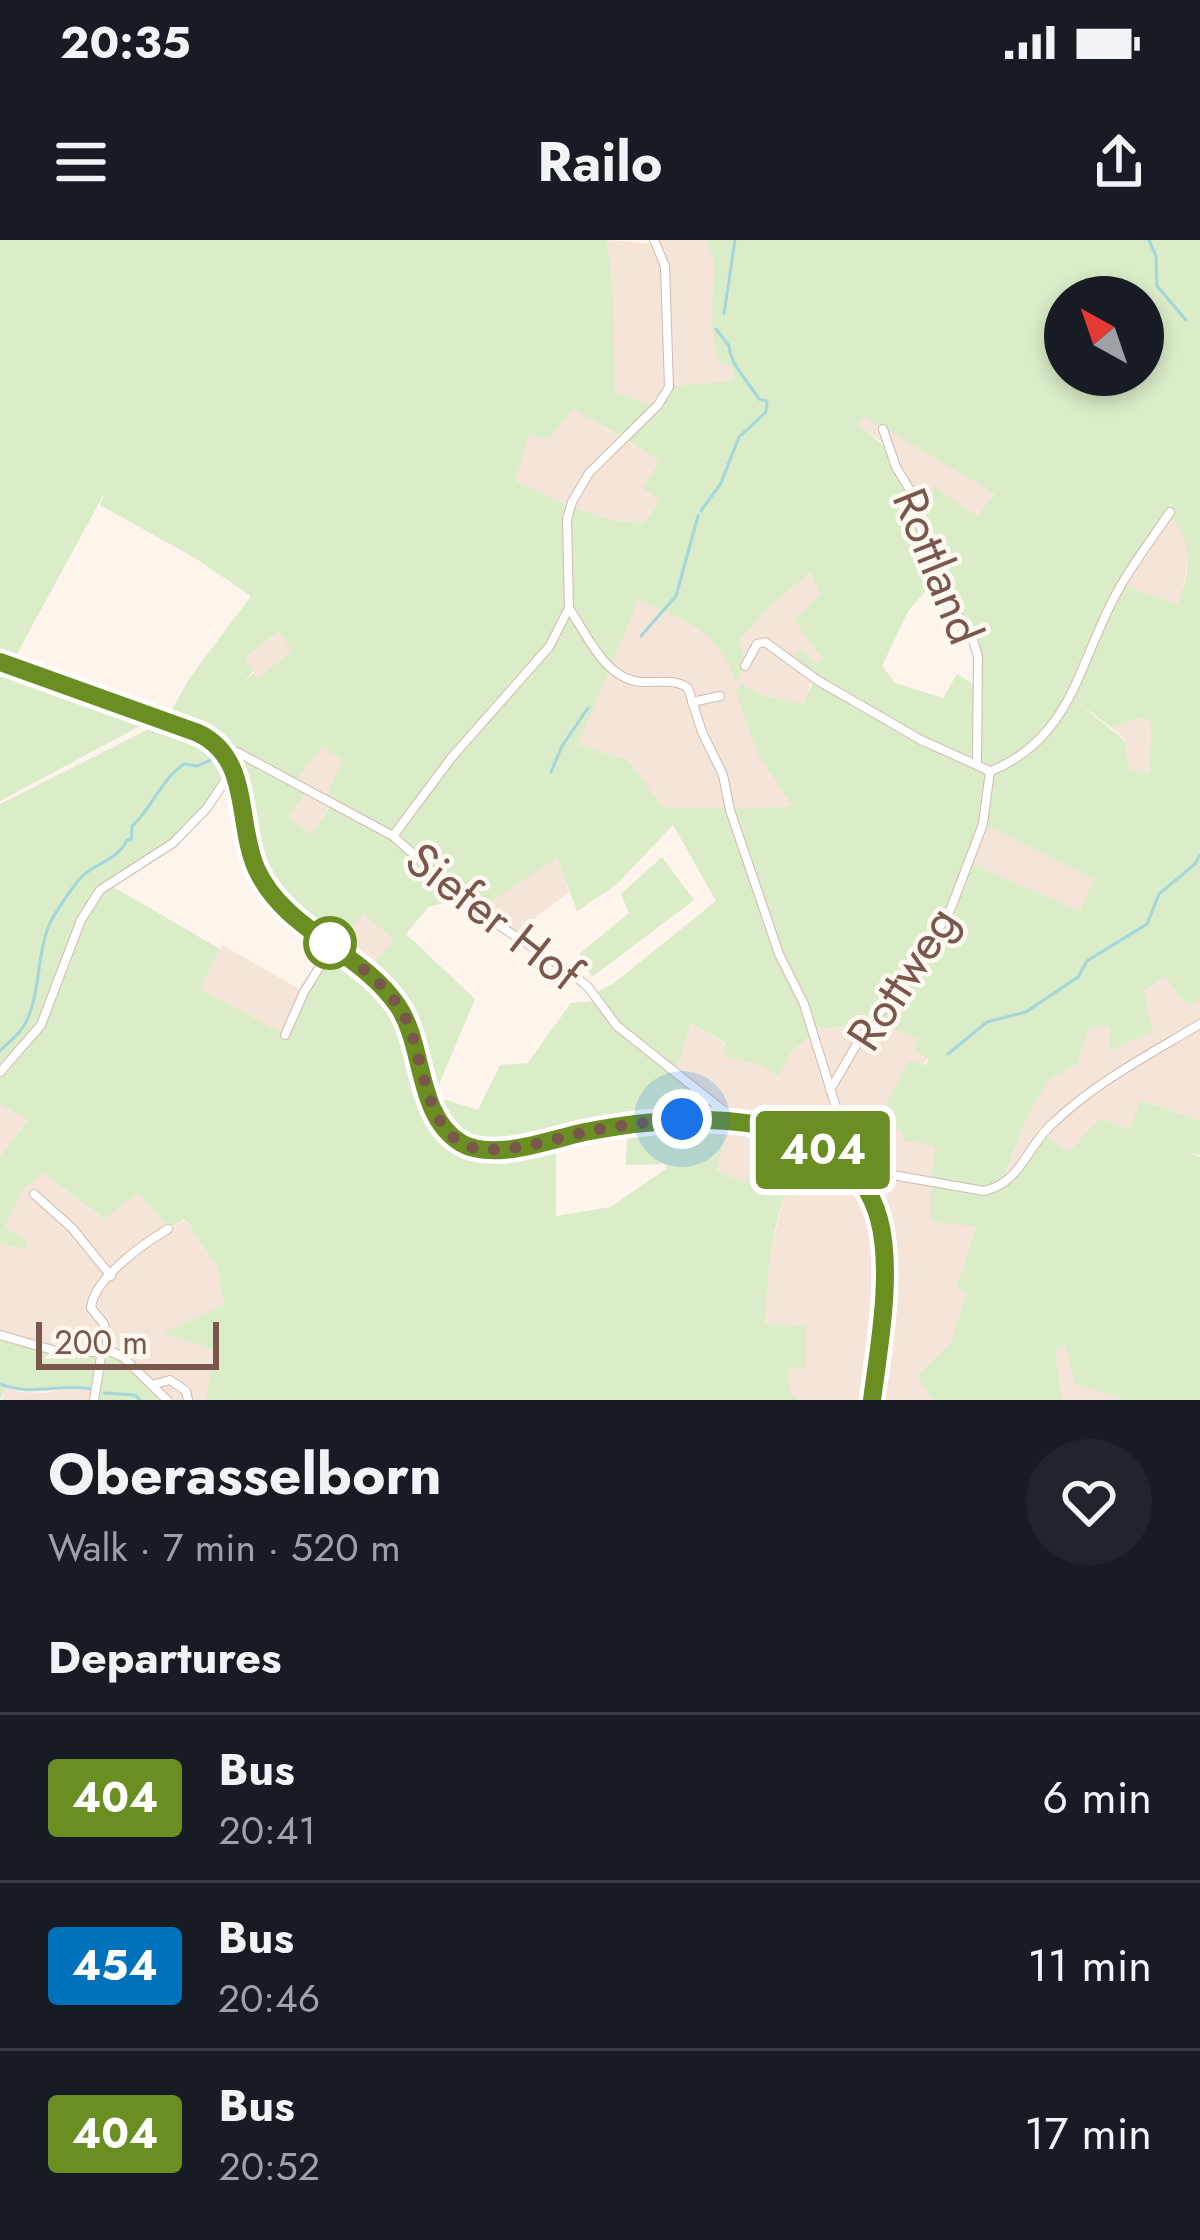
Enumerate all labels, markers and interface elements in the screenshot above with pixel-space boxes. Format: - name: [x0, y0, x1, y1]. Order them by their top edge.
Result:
- text: 20:35: [60, 10, 191, 75]
- text: Railo: [537, 123, 663, 201]
- icon: menu: [48, 129, 114, 195]
- icon: share: [1086, 129, 1152, 195]
- north arrow: [1044, 276, 1164, 396]
- map controls: [1044, 276, 1164, 396]
- street label: Rottland: [875, 478, 1000, 655]
- street label: Siefer Hof: [391, 825, 598, 1008]
- street label: Rottweg: [830, 892, 975, 1064]
- unlabelled marker: [305, 918, 355, 968]
- your location: [652, 1089, 712, 1149]
- line badge: 404: [754, 1111, 892, 1189]
- text: 404: [780, 1119, 866, 1180]
- scale bar: [36, 1316, 219, 1369]
- text: 200 m: [54, 1319, 148, 1366]
- text: Oberasselborn: [48, 1433, 442, 1515]
- button: heart: [1026, 1439, 1152, 1565]
- text: Walk · 7 min · 520 m: [48, 1519, 401, 1576]
- text: Departures: [48, 1625, 282, 1690]
- text: Bus: [218, 1737, 295, 1802]
- text: 6 min: [1042, 1765, 1152, 1830]
- text: 404: [72, 1767, 158, 1828]
- text: 20:41: [218, 1802, 316, 1859]
- text: Bus: [218, 1905, 294, 1970]
- text: 11 min: [1028, 1933, 1152, 1998]
- text: 454: [72, 1935, 158, 1996]
- text: 20:46: [218, 1970, 320, 2027]
- text: Bus: [218, 2073, 295, 2138]
- text: 17 min: [1024, 2101, 1152, 2166]
- text: 404: [72, 2103, 158, 2164]
- text: 20:52: [218, 2138, 320, 2195]

